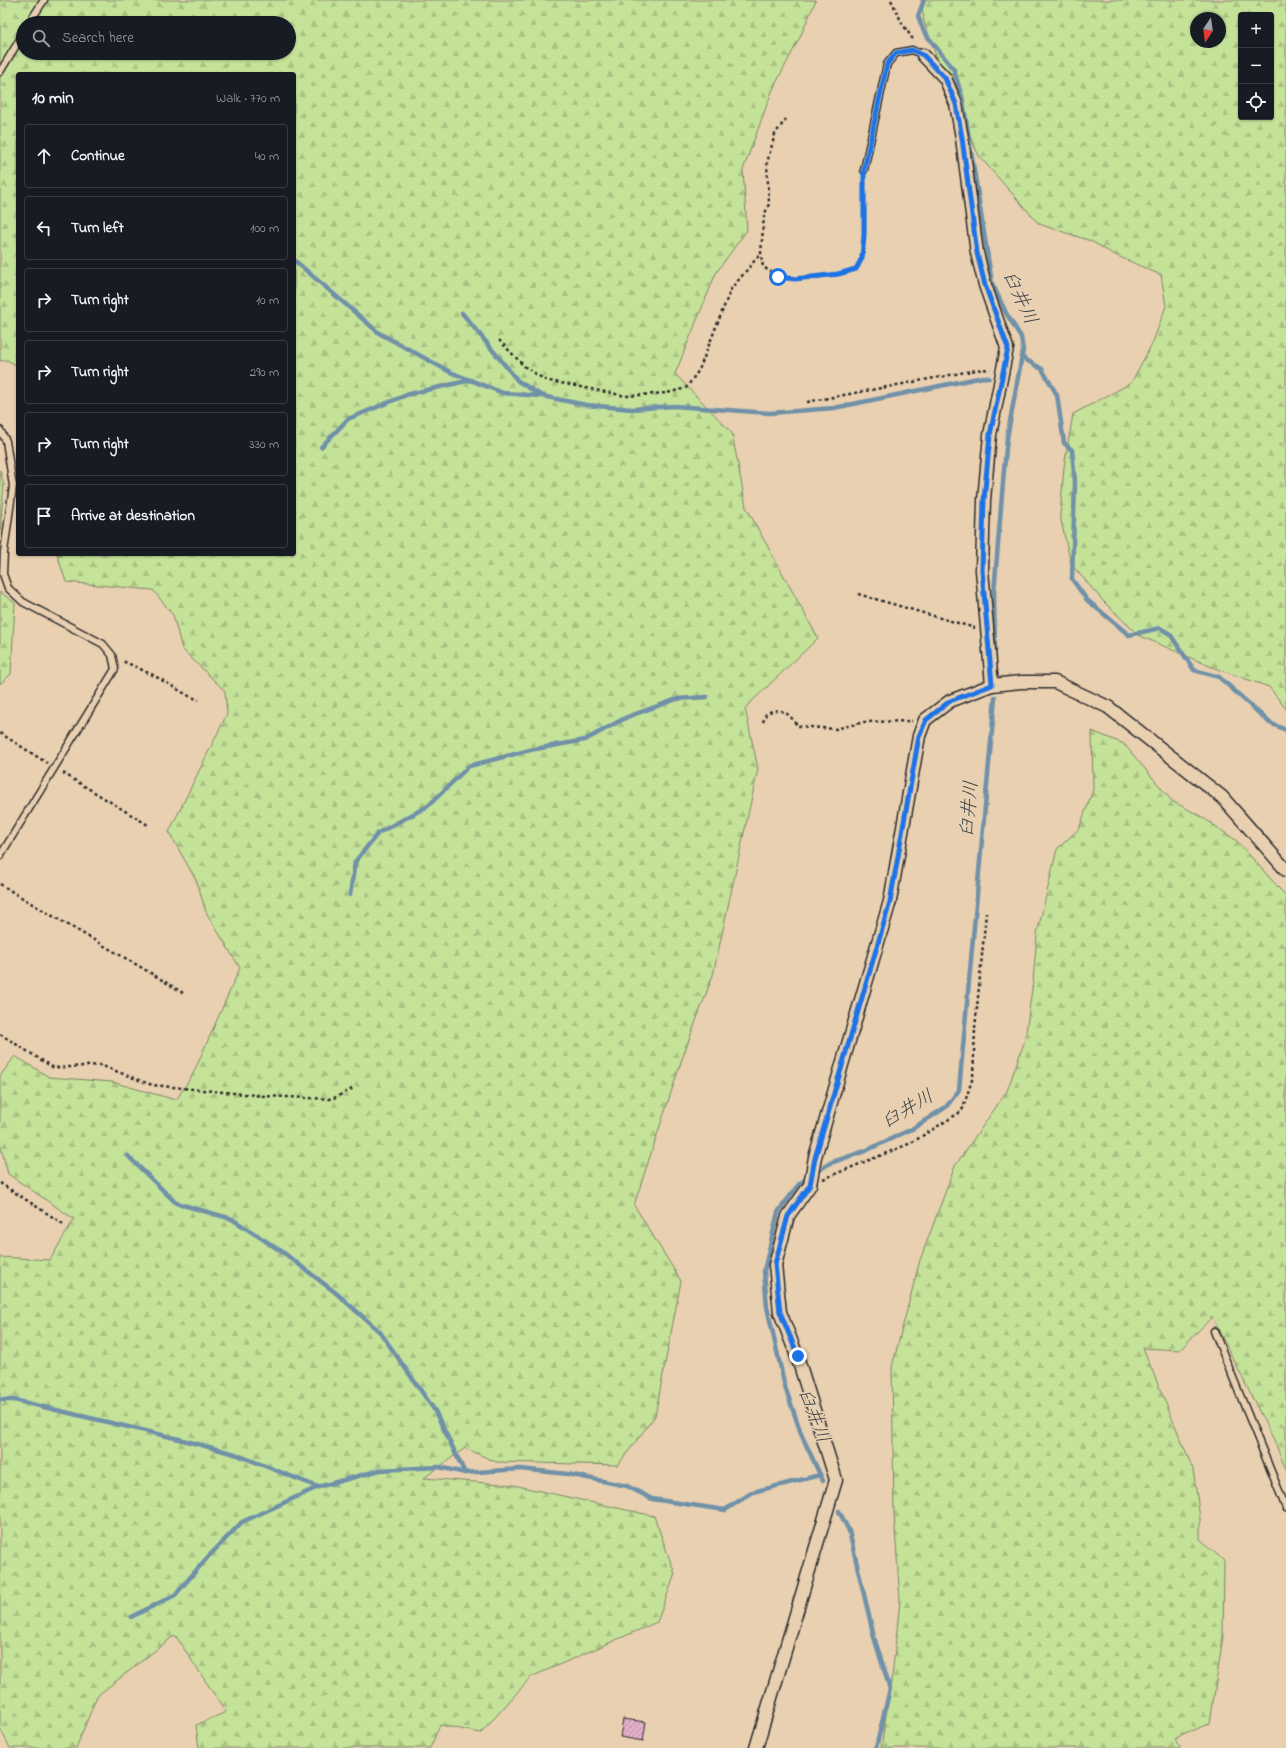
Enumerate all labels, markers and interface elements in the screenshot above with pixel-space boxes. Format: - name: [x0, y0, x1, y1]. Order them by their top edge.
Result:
- north arrow: [1190, 12, 1226, 48]
- map controls: [1238, 12, 1274, 120]
- button: +: [1238, 12, 1274, 48]
- search box: [16, 16, 296, 60]
- icon: search: [30, 27, 52, 49]
- text: Search here: [62, 27, 134, 49]
- button: −: [1238, 48, 1274, 84]
- button: locate: [1238, 84, 1274, 120]
- text: 10 min: [32, 86, 74, 111]
- text: Walk · 770 m: [216, 89, 280, 108]
- icon: ahead: [33, 145, 55, 167]
- text: Continue: [71, 145, 125, 167]
- text: 40 m: [255, 147, 279, 166]
- icon: left: [33, 217, 55, 239]
- text: Turn left: [71, 217, 124, 239]
- text: 100 m: [250, 219, 279, 238]
- water label: 臼井川: [995, 266, 1043, 330]
- route start: [769, 268, 787, 286]
- icon: right: [33, 289, 55, 311]
- text: Turn right: [71, 289, 129, 311]
- text: 10 m: [256, 291, 279, 310]
- icon: right: [33, 361, 55, 383]
- text: Turn right: [71, 361, 129, 383]
- text: 290 m: [250, 363, 279, 382]
- icon: right: [33, 433, 55, 455]
- text: Turn right: [71, 433, 129, 455]
- text: 330 m: [249, 435, 279, 454]
- icon: arrive: [33, 505, 55, 527]
- text: Arrive at destination: [71, 505, 195, 527]
- water label: 臼井川: [954, 779, 986, 839]
- water label: 臼井川: [877, 1084, 939, 1136]
- route end: [789, 1347, 807, 1365]
- water label: 臼井川: [790, 1385, 836, 1447]

